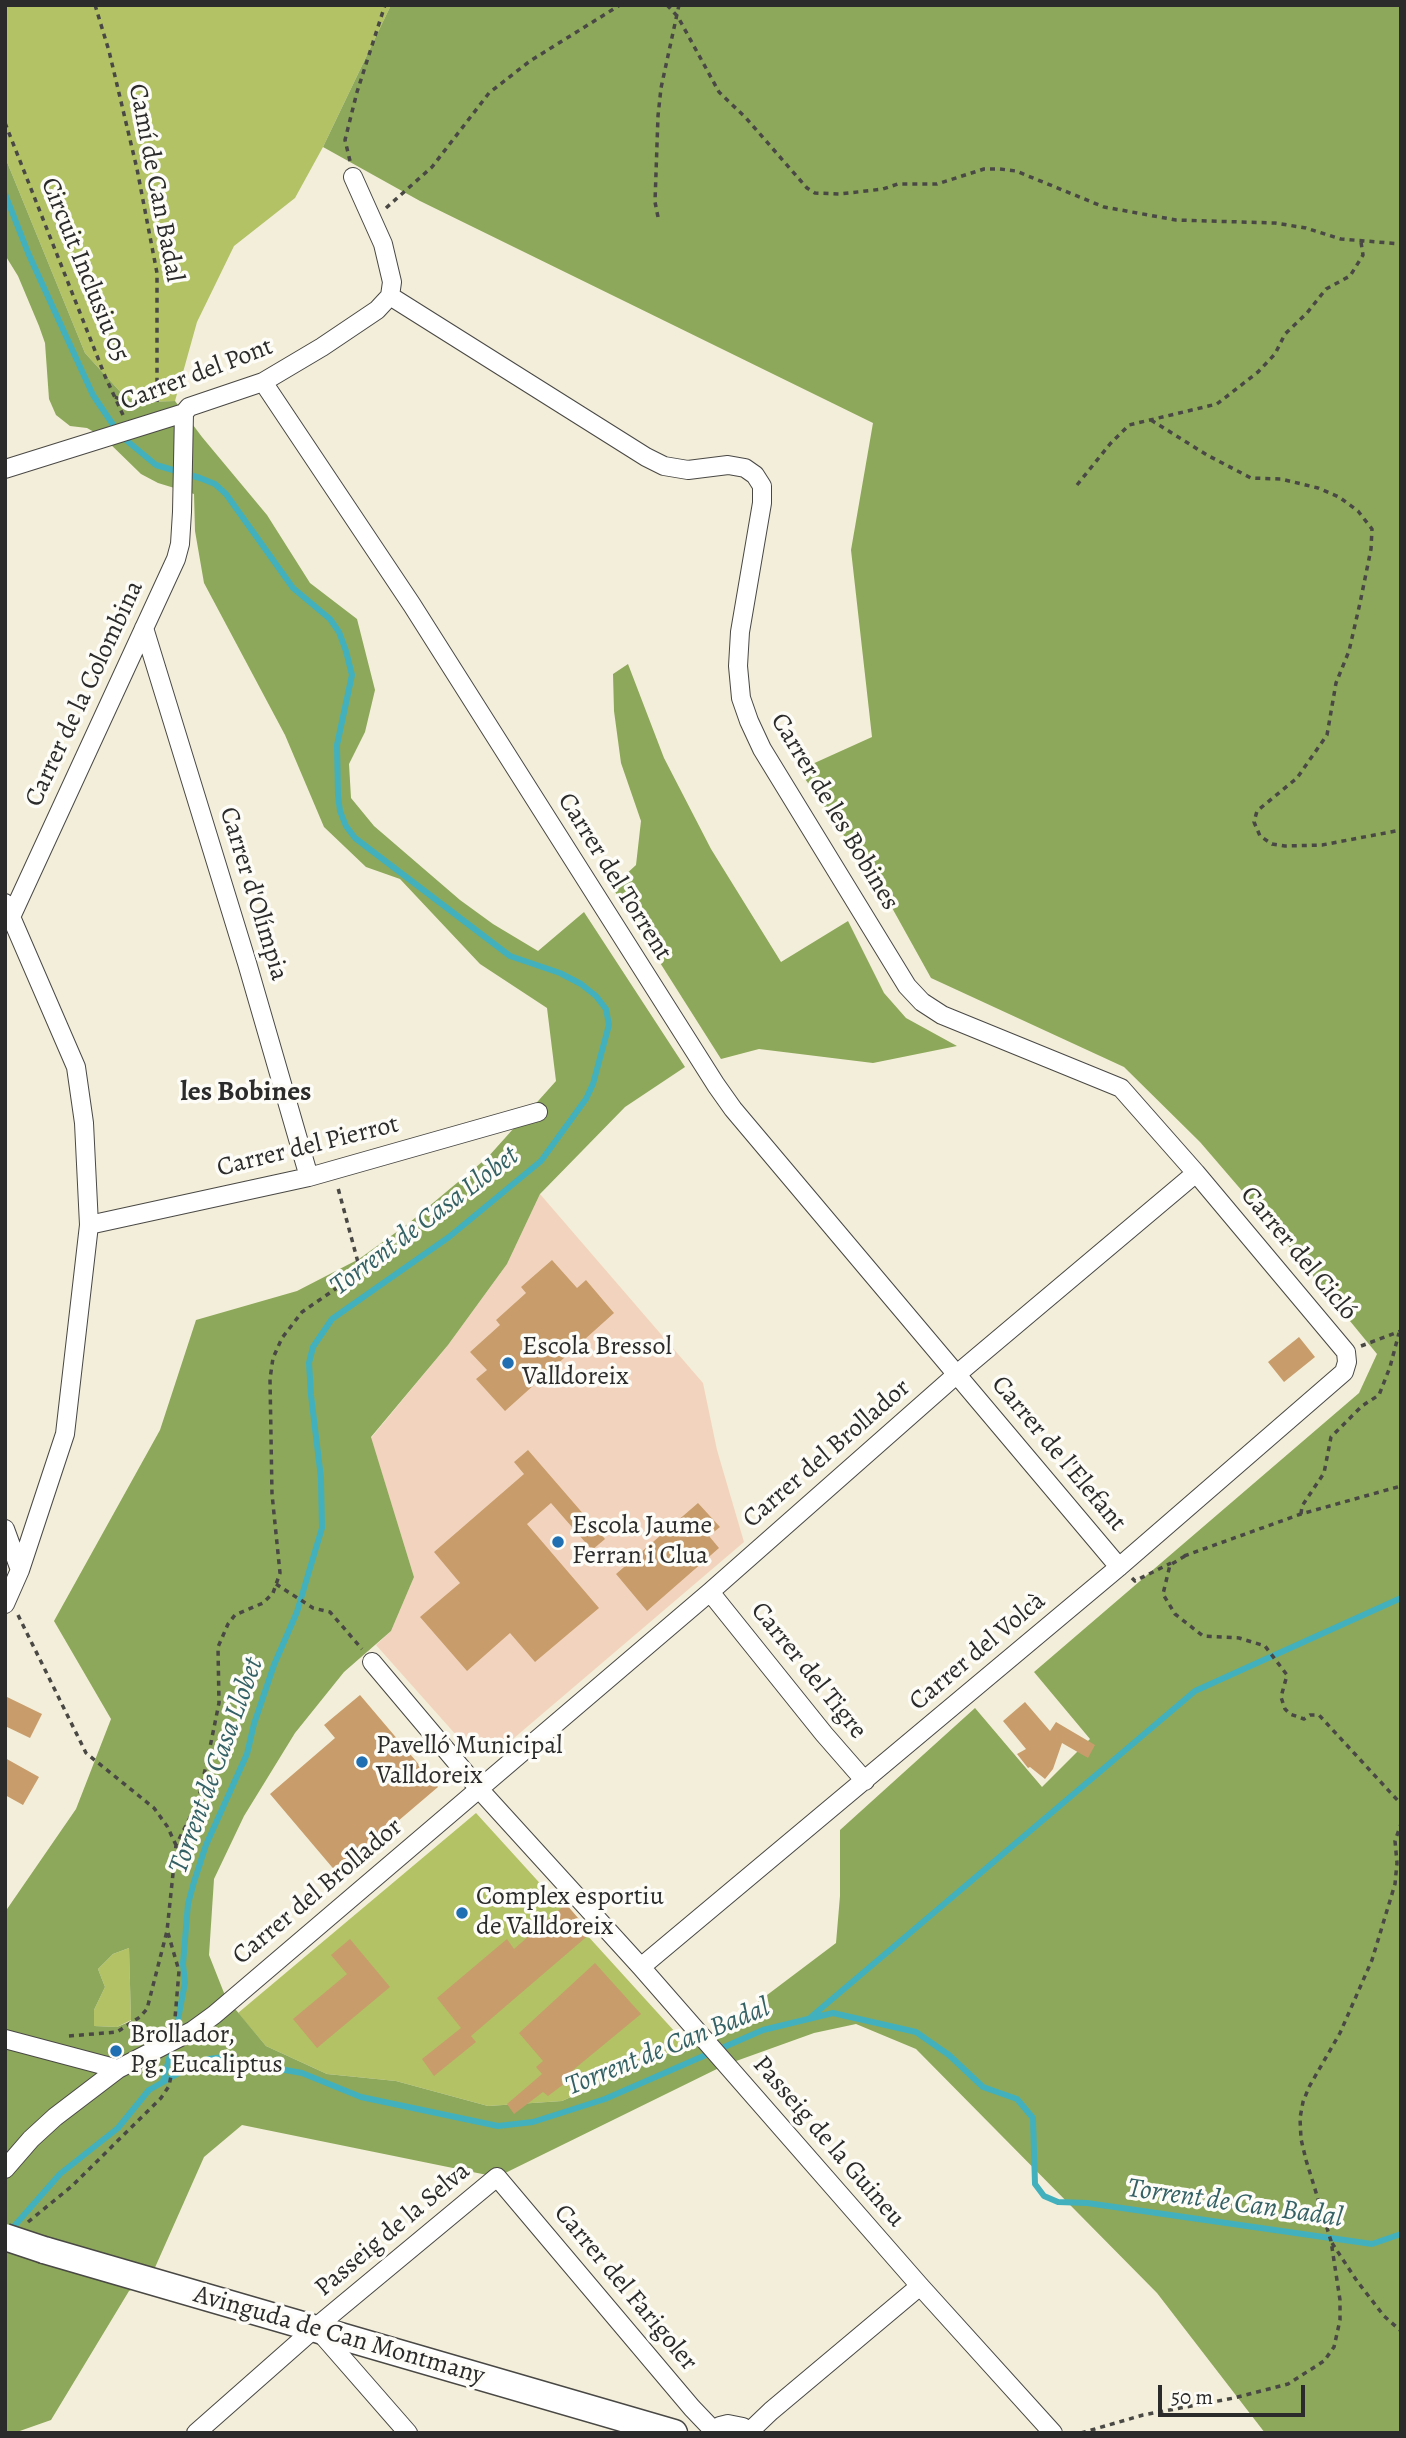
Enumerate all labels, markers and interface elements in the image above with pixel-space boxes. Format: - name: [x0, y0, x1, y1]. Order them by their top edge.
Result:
- street label: Camí de Can Badal: [120, 81, 190, 285]
- street label: Circuit Inclusiu 05: [33, 173, 135, 367]
- street label: Carrer del Pont: [116, 332, 278, 418]
- street label: Carrer de la Colombina: [19, 576, 151, 812]
- street label: Carrer de les Bobines: [763, 708, 905, 916]
- street label: Carrer del Torrent: [550, 787, 678, 967]
- street label: Carrer d'Olímpia: [212, 803, 294, 985]
- district label: les Bobines: [180, 1076, 312, 1110]
- street label: Carrer del Pierrot: [214, 1109, 402, 1185]
- water label: Torrent de Casa Llobet: [324, 1140, 526, 1304]
- street label: Carrer del Cicló: [1233, 1181, 1363, 1327]
- place label: Escola Bressol Valldoreix: [522, 1332, 672, 1394]
- marker: Escola Bressol Valldoreix: [500, 1355, 516, 1371]
- street label: Carrer de l'Elefant: [984, 1370, 1132, 1538]
- street label: Carrer del Brollador: [737, 1373, 917, 1535]
- place label: Escola Jaume Ferran i Clua: [572, 1511, 712, 1572]
- marker: Escola Jaume Ferran i Clua: [550, 1534, 566, 1550]
- street label: Carrer del Volcà: [904, 1586, 1052, 1718]
- street label: Carrer del Tigre: [743, 1596, 873, 1746]
- water label: Torrent de Casa Llobet: [162, 1654, 272, 1878]
- place label: Pavelló Municipal Valldoreix: [376, 1731, 563, 1792]
- marker: Pavelló Municipal Valldoreix: [354, 1754, 370, 1770]
- street label: Carrer del Brollador: [227, 1812, 409, 1972]
- place label: Complex esportiu de Valldoreix: [476, 1882, 664, 1944]
- marker: Complex esportiu de Valldoreix: [454, 1905, 470, 1921]
- water label: Torrent de Can Badal: [561, 1992, 775, 2104]
- place label: Brollador, Pg. Eucaliptus: [130, 2020, 283, 2082]
- marker: Brollador, Pg. Eucaliptus: [108, 2043, 124, 2059]
- street label: Passeig de la Guineu: [745, 2050, 911, 2234]
- street label: Passeig de la Selva: [309, 2156, 477, 2304]
- water label: Torrent de Can Badal: [1125, 2172, 1345, 2236]
- street label: Carrer del Farigoler: [546, 2199, 704, 2377]
- street label: Avinguda de Can Montmany: [190, 2280, 488, 2392]
- scale bar: [1161, 2372, 1308, 2416]
- text: 50 m: [1171, 2383, 1213, 2411]

